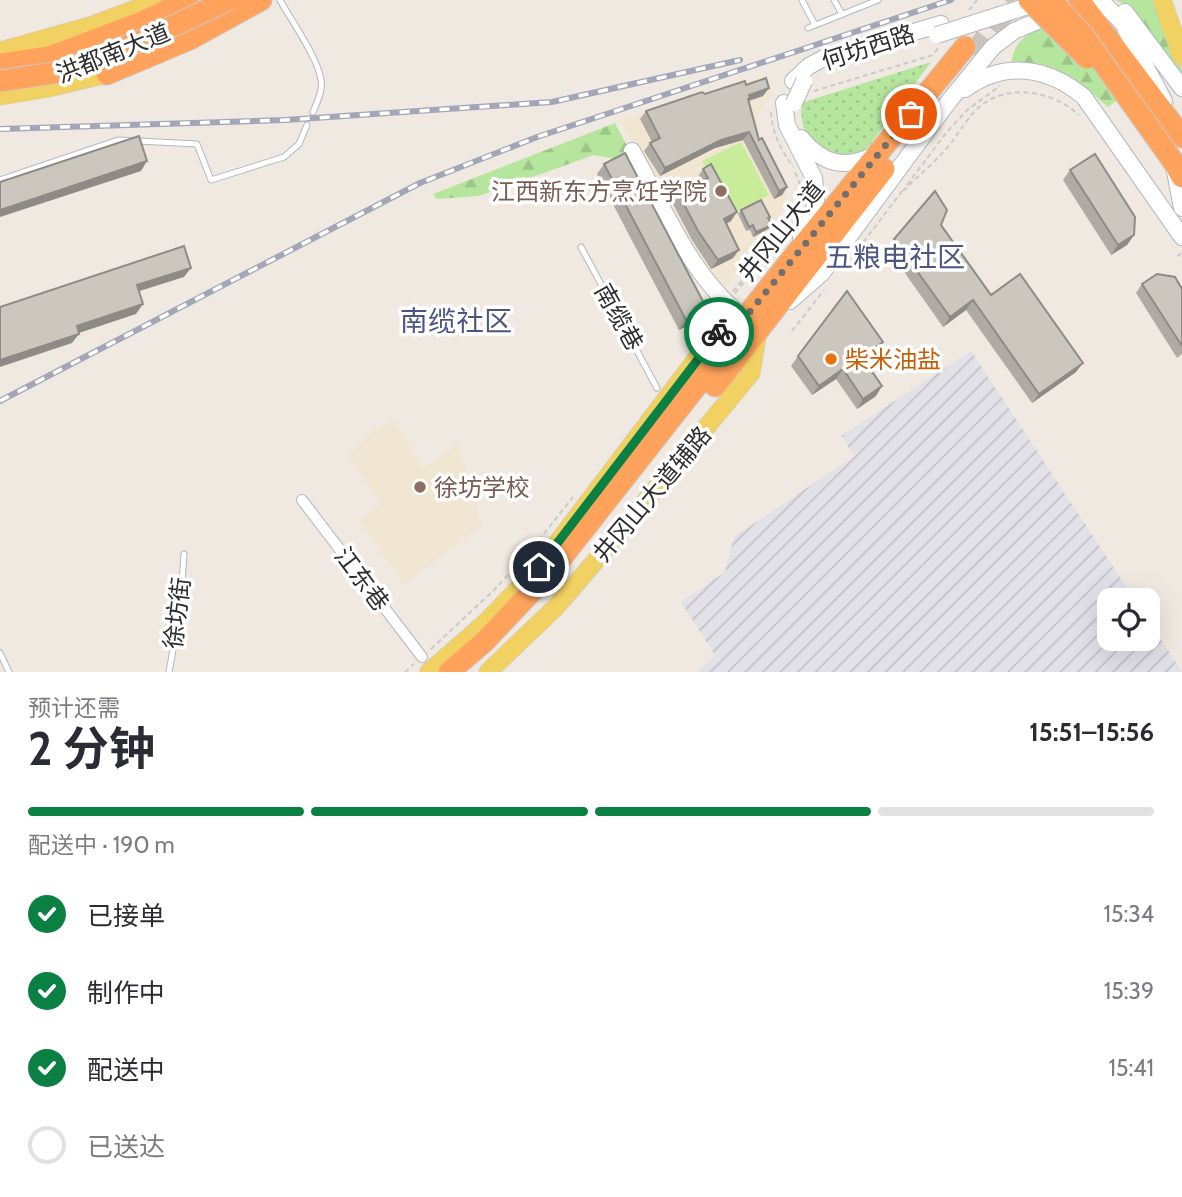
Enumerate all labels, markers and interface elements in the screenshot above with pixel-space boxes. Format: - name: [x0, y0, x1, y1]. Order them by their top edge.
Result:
- street label: 洪都南大道: [52, 17, 174, 89]
- street label: 何坊西路: [818, 18, 918, 76]
- pin: [881, 84, 941, 144]
- icon: bag: [892, 95, 930, 133]
- street label: 井冈山大道: [732, 175, 830, 287]
- place label: 江西新东方烹饪学院: [491, 177, 707, 206]
- marker: 江西新东方烹饪学院: [713, 183, 729, 199]
- district label: 五粮电社区: [825, 240, 965, 274]
- street label: 南缆巷: [589, 278, 649, 356]
- courier: [684, 297, 754, 367]
- district label: 南缆社区: [400, 304, 512, 338]
- icon: bike: [700, 313, 738, 351]
- place label: 柴米油盐: [845, 345, 941, 374]
- marker: 柴米油盐: [823, 351, 839, 367]
- street label: 井冈山大道辅路: [587, 420, 717, 568]
- place label: 徐坊学校: [434, 473, 530, 502]
- marker: 徐坊学校: [412, 479, 428, 495]
- pin: [509, 537, 569, 597]
- street label: 江东巷: [329, 542, 395, 616]
- icon: home: [520, 548, 558, 586]
- street label: 徐坊街: [158, 576, 196, 650]
- map controls: [1097, 588, 1160, 651]
- button: locate: [1097, 588, 1160, 651]
- text: 预计还需: [28, 694, 120, 722]
- text: 15:51–15:56: [1029, 716, 1154, 748]
- text: 2 分钟: [28, 721, 155, 777]
- text: 配送中 · 190 m: [28, 831, 175, 859]
- icon: check: [28, 895, 66, 933]
- text: 已接单: [87, 900, 165, 932]
- text: 15:34: [1104, 900, 1154, 928]
- icon: check: [28, 972, 66, 1010]
- text: 制作中: [87, 977, 165, 1009]
- text: 15:39: [1104, 977, 1154, 1005]
- icon: check: [28, 1049, 66, 1087]
- text: 配送中: [87, 1054, 165, 1086]
- text: 15:41: [1108, 1054, 1154, 1082]
- text: 已送达: [87, 1131, 165, 1163]

